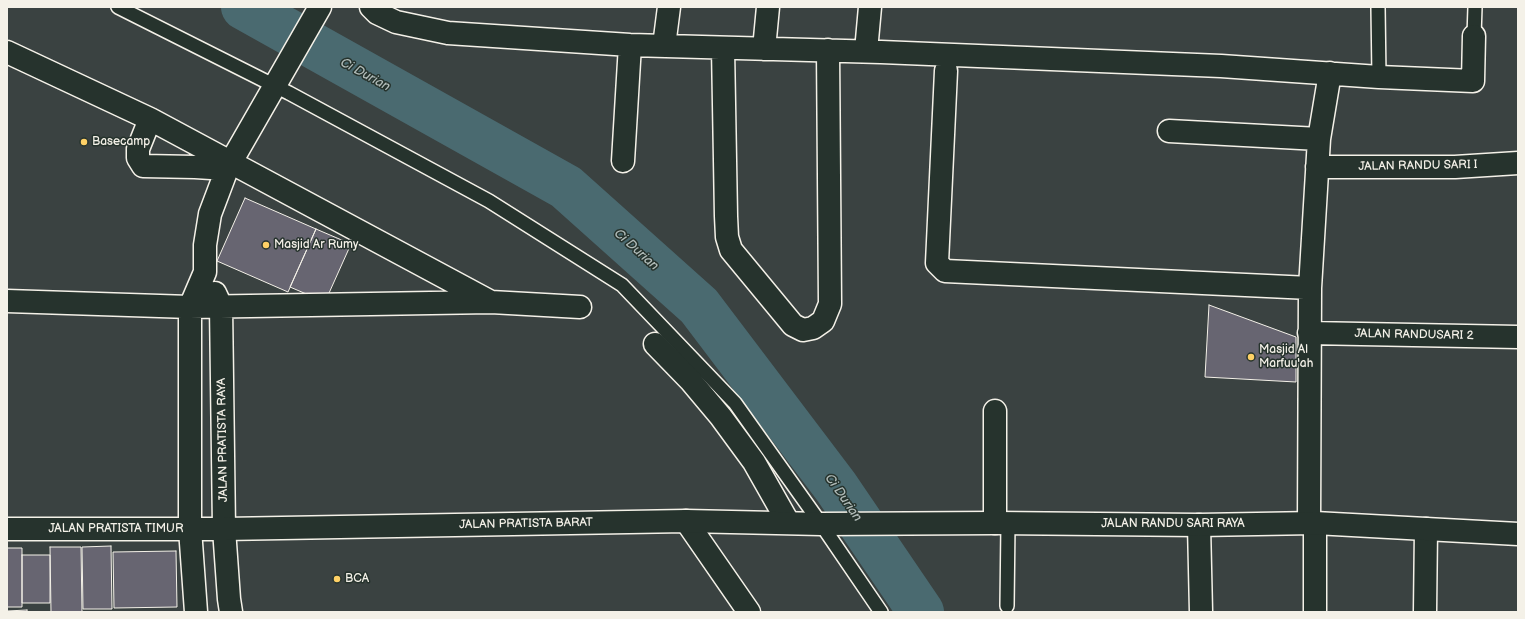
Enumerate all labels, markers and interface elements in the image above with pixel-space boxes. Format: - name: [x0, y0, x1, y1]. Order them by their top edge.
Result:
- water label: Ci Durian: [337, 55, 393, 95]
- place label: Basecamp: [92, 135, 150, 149]
- marker: Basecamp: [79, 137, 89, 147]
- street label: JALAN RANDU SARI I: [1358, 158, 1478, 174]
- water label: Ci Durian: [611, 226, 661, 274]
- place label: Masjid Ar Rumy: [274, 238, 358, 252]
- marker: Masjid Ar Rumy: [261, 240, 271, 250]
- street label: JALAN RANDUSARI 2: [1354, 327, 1474, 343]
- place label: Masjid Al Marfuu'ah: [1259, 343, 1313, 371]
- marker: Masjid Al Marfuu'ah: [1246, 352, 1256, 362]
- street label: JALAN PRATISTA RAYA: [215, 378, 231, 502]
- water label: Ci Durian: [821, 471, 865, 525]
- street label: JALAN PRATISTA BARAT: [459, 516, 593, 532]
- street label: JALAN RANDU SARI RAYA: [1101, 517, 1245, 531]
- street label: JALAN PRATISTA TIMUR: [49, 522, 183, 536]
- place label: BCA: [345, 572, 369, 586]
- marker: BCA: [332, 574, 342, 584]

